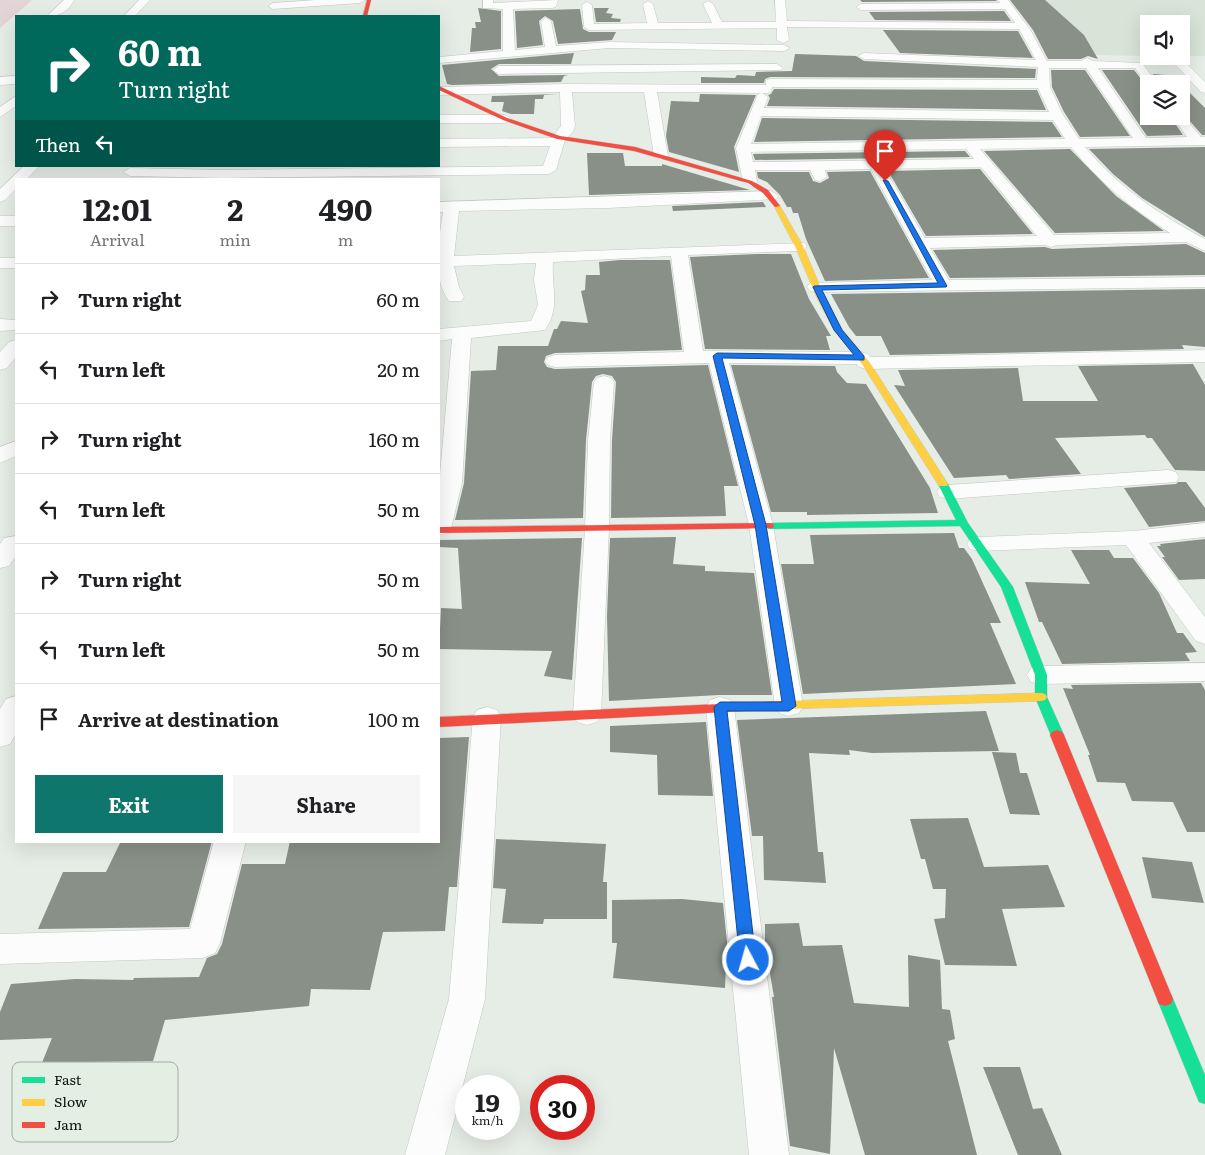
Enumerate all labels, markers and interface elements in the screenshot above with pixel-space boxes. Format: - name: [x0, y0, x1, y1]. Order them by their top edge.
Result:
- map controls: [1140, 15, 1190, 125]
- button: sound: [1140, 15, 1190, 65]
- text: 60 m: [118, 25, 202, 77]
- icon: right: [35, 35, 100, 100]
- text: Turn right: [118, 72, 230, 105]
- button: layers: [1140, 75, 1190, 125]
- text: Then: [35, 130, 81, 158]
- icon: left: [91, 130, 119, 158]
- pin: [864, 130, 906, 181]
- icon: arrive: [871, 137, 899, 165]
- text: 12:01: [83, 186, 152, 230]
- text: 2: [227, 186, 243, 230]
- text: 490: [319, 186, 372, 230]
- text: Arrival: [90, 227, 145, 251]
- text: min: [220, 227, 251, 251]
- text: m: [338, 227, 353, 251]
- icon: right: [35, 285, 63, 313]
- text: Turn right: [78, 285, 182, 313]
- text: 60 m: [377, 285, 420, 313]
- icon: left: [35, 355, 63, 383]
- text: Turn left: [78, 355, 165, 383]
- text: 20 m: [377, 355, 420, 383]
- icon: right: [35, 425, 63, 453]
- text: Turn right: [78, 425, 182, 453]
- text: 160 m: [369, 425, 420, 453]
- icon: left: [35, 495, 63, 523]
- text: Turn left: [78, 495, 165, 523]
- text: 50 m: [377, 495, 420, 523]
- icon: right: [35, 565, 63, 593]
- text: Turn right: [78, 565, 182, 593]
- text: 50 m: [377, 565, 420, 593]
- icon: left: [35, 635, 63, 663]
- text: Turn left: [78, 635, 165, 663]
- text: 50 m: [377, 635, 420, 663]
- icon: arrive: [35, 705, 63, 733]
- text: Arrive at destination: [78, 705, 279, 733]
- text: 100 m: [368, 705, 420, 733]
- button: Exit: [35, 775, 223, 833]
- button: Share: [233, 775, 420, 833]
- position arrow: [721, 933, 773, 985]
- legend: [12, 1062, 178, 1142]
- text: Fast: [54, 1069, 82, 1089]
- speed limit sign: 30: [530, 1075, 595, 1140]
- text: 19: [475, 1083, 500, 1120]
- text: Slow: [54, 1091, 87, 1111]
- text: km/h: [472, 1111, 503, 1129]
- text: Jam: [54, 1114, 83, 1134]

